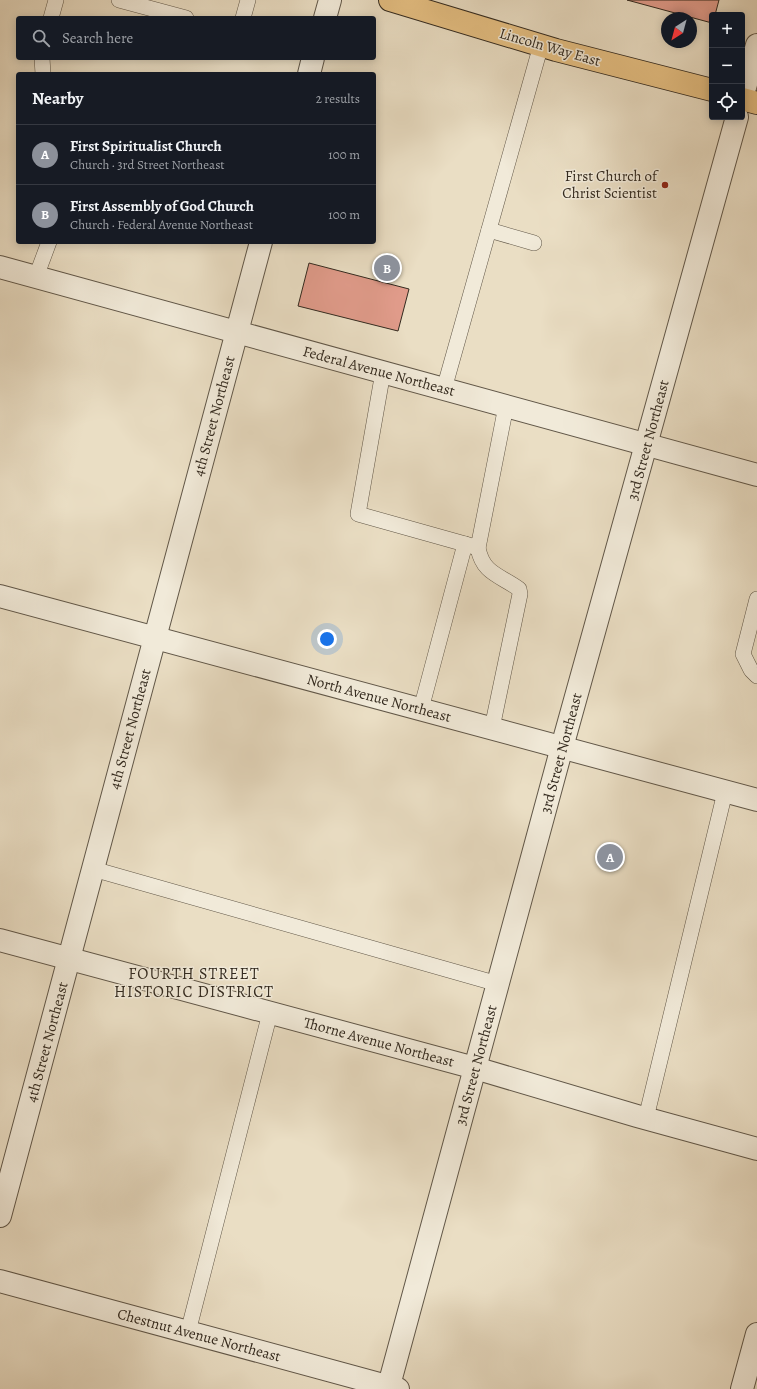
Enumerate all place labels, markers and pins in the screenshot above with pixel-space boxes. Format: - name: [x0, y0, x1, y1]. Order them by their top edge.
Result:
- place label: First Church of Christ Scientist: [562, 166, 659, 203]
- marker: First Church of Christ Scientist: [660, 180, 670, 190]
- pin: B: [374, 253, 400, 283]
- pin: A: [597, 842, 623, 872]

